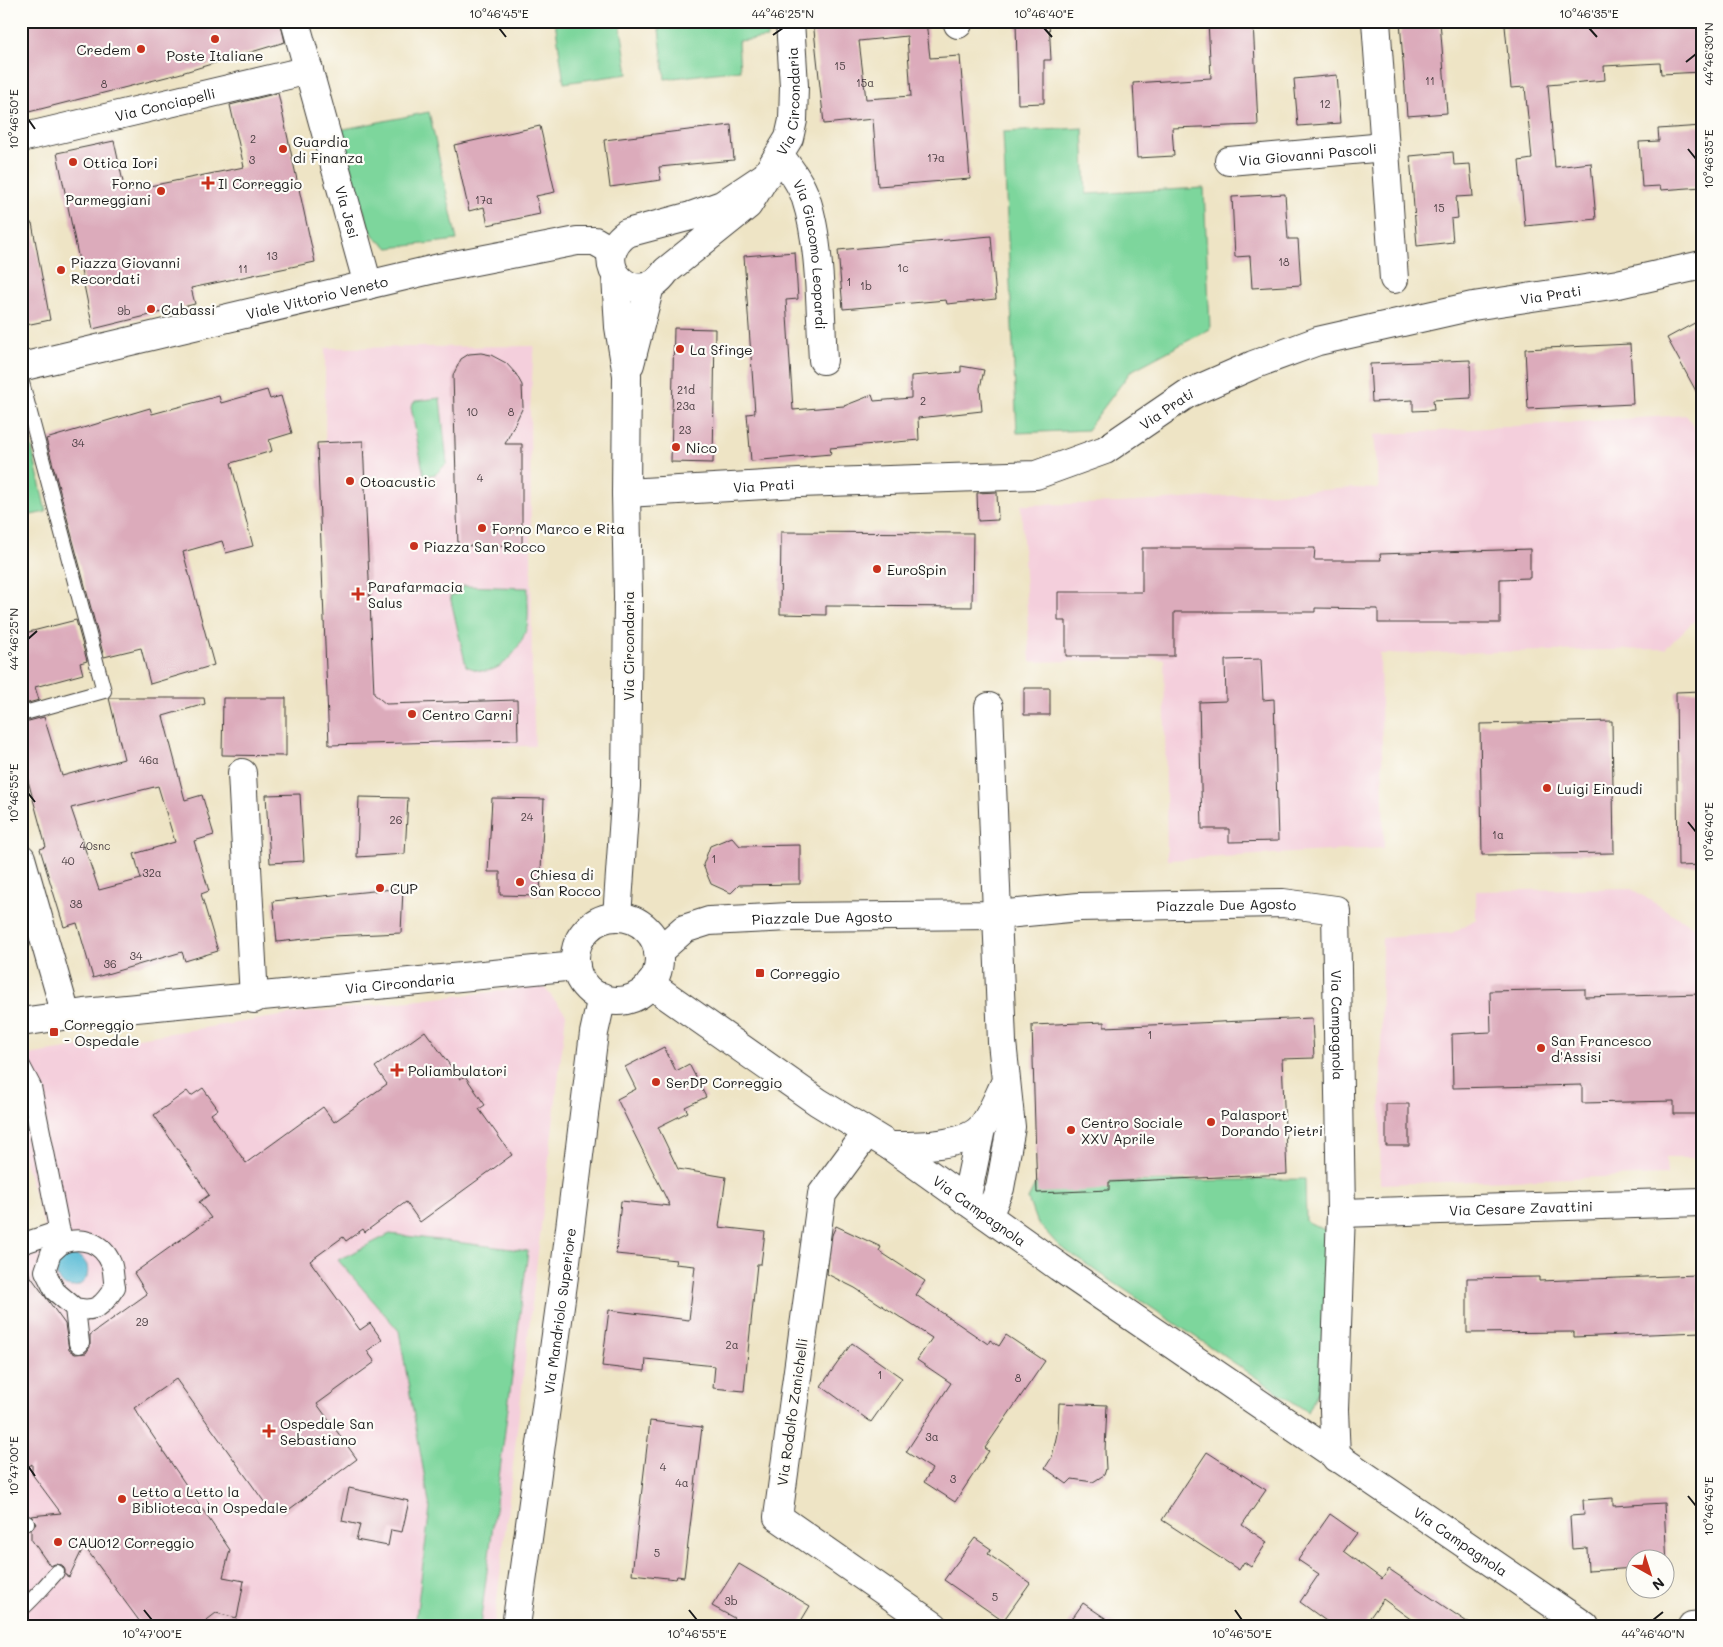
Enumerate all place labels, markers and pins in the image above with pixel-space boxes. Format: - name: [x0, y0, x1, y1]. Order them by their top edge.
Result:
- marker: Poste Italiane: [209, 33, 221, 45]
- place label: Credem: [77, 40, 131, 59]
- marker: Credem: [135, 43, 147, 55]
- place label: Poste Italiane: [167, 46, 263, 65]
- place label: Guardia di Finanza: [293, 132, 364, 167]
- marker: Guardia di Finanza: [277, 143, 289, 155]
- place label: Ottica Iori: [83, 153, 158, 172]
- marker: Ottica Iori: [67, 156, 79, 168]
- place label: Forno Parmeggiani: [66, 174, 151, 209]
- place label: Il Correggio: [218, 174, 302, 193]
- marker: Il Correggio: [202, 177, 214, 189]
- marker: Forno Parmeggiani: [155, 185, 167, 197]
- place label: Piazza Giovanni Recordati: [71, 253, 180, 288]
- marker: Piazza Giovanni Recordati: [55, 264, 67, 276]
- place label: Cabassi: [161, 300, 215, 319]
- marker: Cabassi: [145, 303, 157, 315]
- place label: La Sfinge: [690, 340, 753, 359]
- marker: La Sfinge: [674, 343, 686, 355]
- place label: Nico: [686, 438, 717, 457]
- marker: Nico: [670, 441, 682, 453]
- place label: Otoacustic: [360, 472, 436, 491]
- marker: Otoacustic: [344, 475, 356, 487]
- place label: Forno Marco e Rita: [492, 519, 625, 538]
- marker: Forno Marco e Rita: [476, 522, 488, 534]
- place label: Piazza San Rocco: [424, 537, 545, 556]
- marker: Piazza San Rocco: [408, 540, 420, 552]
- place label: EuroSpin: [887, 560, 947, 579]
- marker: EuroSpin: [871, 563, 883, 575]
- place label: Parafarmacia Salus: [368, 577, 463, 612]
- marker: Parafarmacia Salus: [352, 588, 364, 600]
- place label: Centro Carni: [422, 705, 512, 724]
- marker: Centro Carni: [406, 708, 418, 720]
- place label: Luigi Einaudi: [1557, 779, 1643, 798]
- marker: Luigi Einaudi: [1541, 782, 1553, 794]
- place label: Chiesa di San Rocco: [530, 865, 601, 900]
- marker: Chiesa di San Rocco: [514, 876, 526, 888]
- place label: CUP: [390, 879, 418, 898]
- marker: CUP: [374, 882, 386, 894]
- place label: Correggio: [770, 964, 840, 983]
- marker: Correggio: [754, 967, 766, 979]
- place label: Correggio - Ospedale: [64, 1015, 139, 1050]
- marker: Correggio - Ospedale: [48, 1026, 60, 1038]
- place label: San Francesco d'Assisi: [1551, 1031, 1651, 1066]
- marker: San Francesco d'Assisi: [1535, 1042, 1547, 1054]
- place label: Poliambulatori: [408, 1061, 507, 1080]
- marker: Poliambulatori: [390, 1063, 404, 1077]
- place label: SerDP Correggio: [666, 1073, 782, 1092]
- marker: SerDP Correggio: [650, 1076, 662, 1088]
- place label: Palasport Dorando Pietri: [1221, 1105, 1323, 1140]
- place label: Centro Sociale XXV Aprile: [1081, 1113, 1183, 1148]
- marker: Palasport Dorando Pietri: [1205, 1116, 1217, 1128]
- marker: Centro Sociale XXV Aprile: [1065, 1124, 1077, 1136]
- place label: Ospedale San Sebastiano: [280, 1414, 374, 1449]
- marker: Ospedale San Sebastiano: [262, 1424, 276, 1438]
- place label: Letto a Letto la Biblioteca in Ospedale: [132, 1482, 288, 1517]
- marker: Letto a Letto la Biblioteca in Ospedale: [116, 1493, 128, 1505]
- place label: CAU012 Correggio: [68, 1533, 194, 1552]
- marker: CAU012 Correggio: [52, 1536, 64, 1548]

